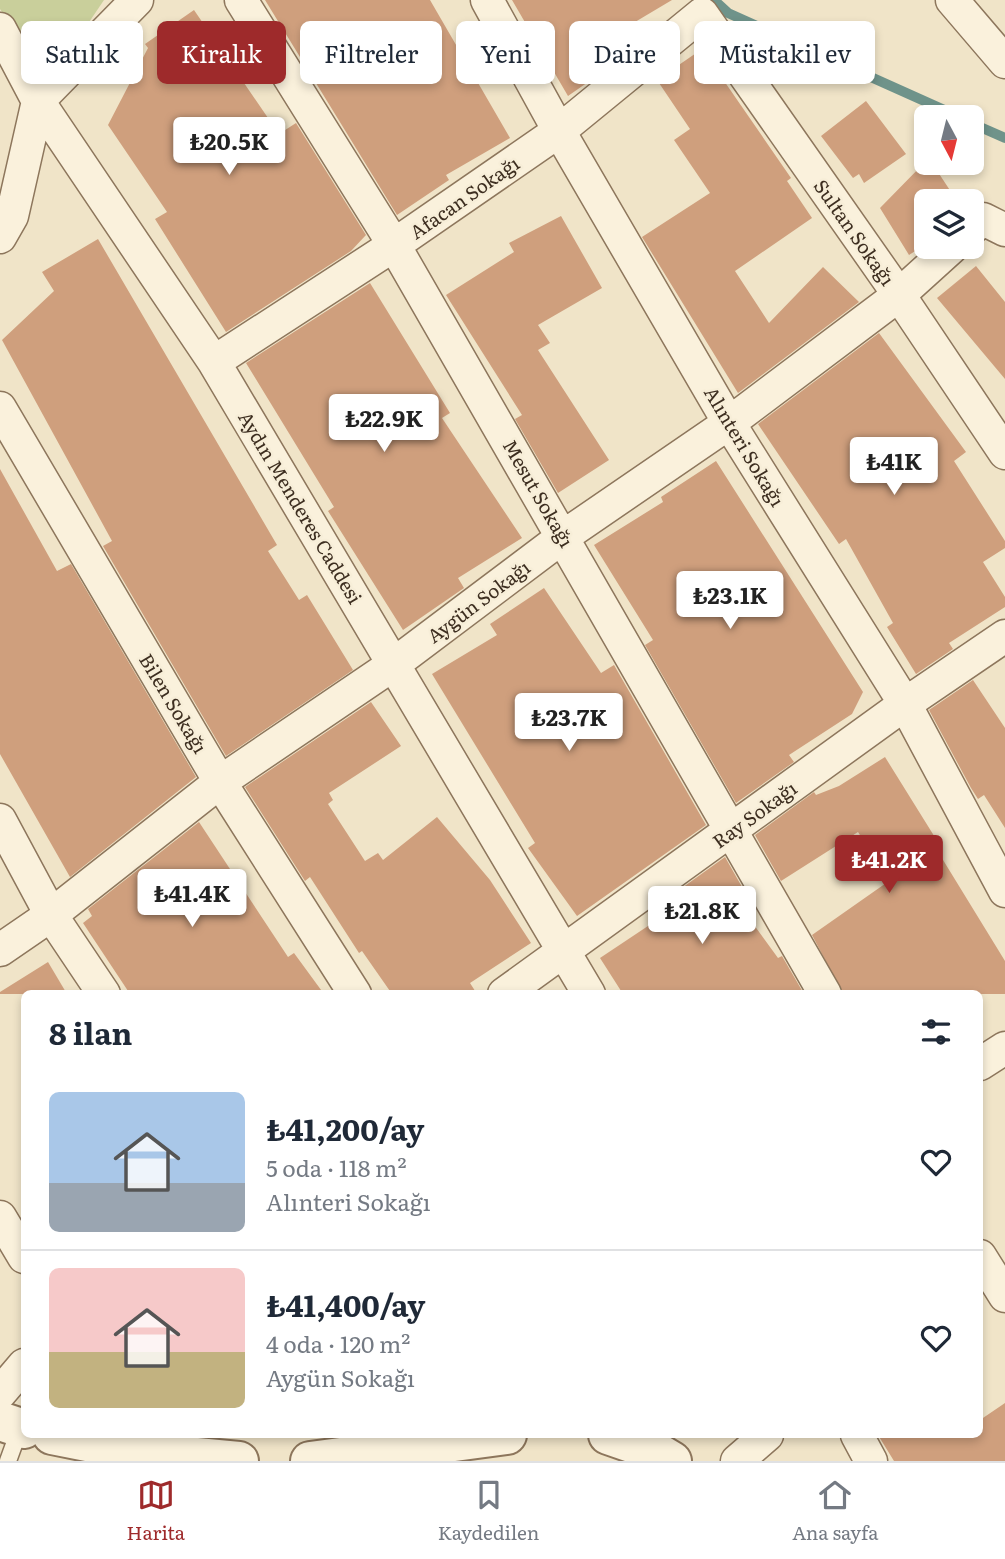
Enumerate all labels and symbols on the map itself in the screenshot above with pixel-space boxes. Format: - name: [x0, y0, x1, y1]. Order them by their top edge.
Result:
- north arrow: [914, 105, 984, 175]
- pin: ₺20.5K: [172, 118, 286, 177]
- street label: Afacan Sokağı: [403, 149, 525, 245]
- street label: Sultan Sokağı: [808, 173, 902, 291]
- street label: Alınteri Sokağı: [698, 381, 792, 511]
- pin: ₺22.9K: [327, 394, 441, 454]
- street label: Aydın Menderes Caddesi: [232, 405, 370, 609]
- street label: Mesut Sokağı: [497, 434, 581, 552]
- pin: ₺41K: [853, 438, 935, 497]
- street label: Aygün Sokağı: [421, 553, 535, 649]
- pin: ₺23.1K: [673, 572, 787, 631]
- street label: Bilen Sokağı: [133, 648, 215, 758]
- pin: ₺23.7K: [512, 694, 626, 753]
- street label: Ray Sokağı: [706, 774, 802, 854]
- pin: ₺41.2K: [832, 836, 946, 895]
- pin: ₺41.4K: [135, 870, 249, 929]
- pin: ₺21.8K: [645, 886, 759, 946]

